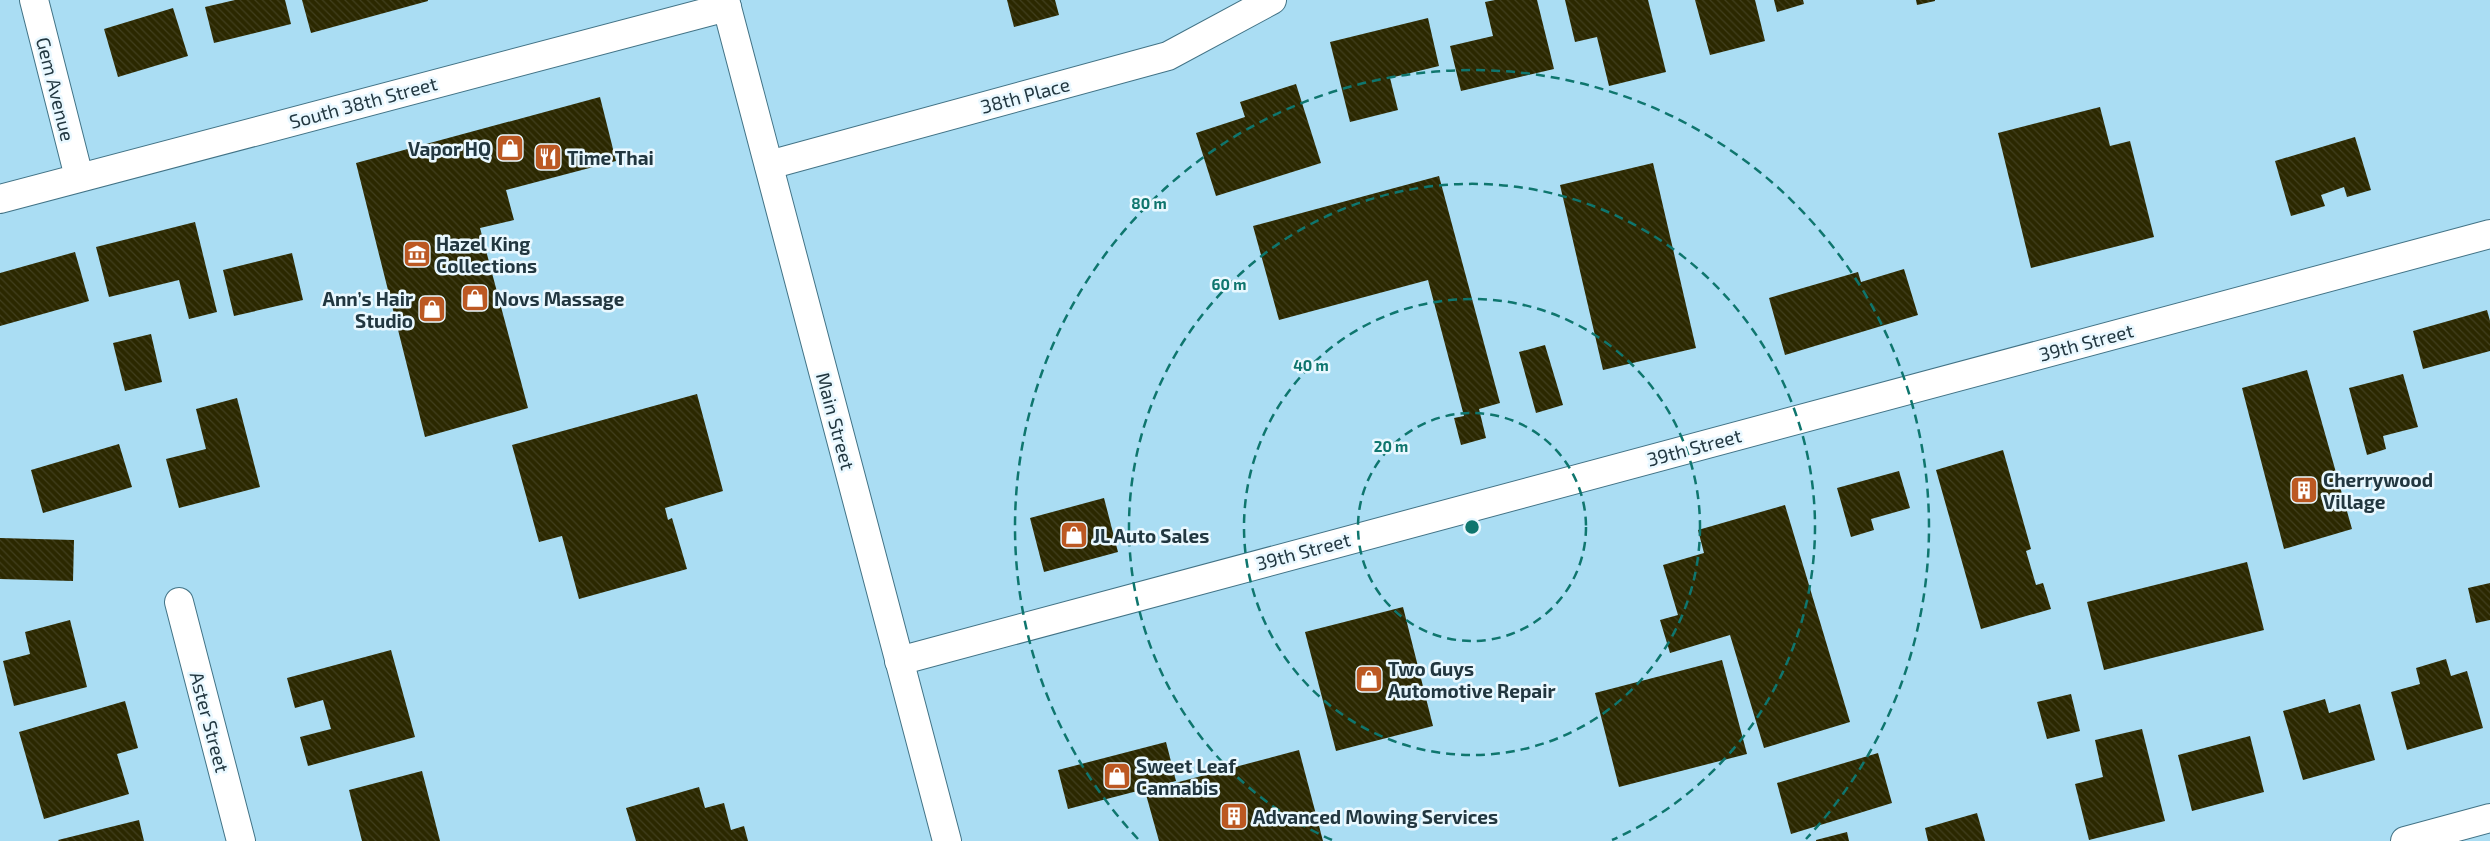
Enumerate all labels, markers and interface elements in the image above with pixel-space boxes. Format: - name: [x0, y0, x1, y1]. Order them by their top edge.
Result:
- street label: Gem Avenue: [32, 35, 80, 143]
- street label: South 38th Street: [287, 71, 439, 133]
- street label: 38th Place: [978, 72, 1072, 118]
- shop icon: Vapor HQ: [495, 133, 525, 163]
- place label: Vapor HQ: [408, 137, 491, 161]
- restaurant icon: Time Thai: [533, 142, 563, 172]
- place label: Time Thai: [567, 146, 654, 169]
- text: 80 m: [1131, 194, 1167, 212]
- place label: Hazel King Collections: [436, 232, 537, 277]
- museum icon: Hazel King Collections: [402, 239, 432, 269]
- text: 60 m: [1212, 275, 1246, 293]
- shop icon: Novs Massage: [460, 283, 490, 313]
- place label: Ann’s Hair Studio: [323, 287, 413, 332]
- place label: Novs Massage: [494, 287, 625, 310]
- shop icon: Ann’s Hair Studio: [417, 294, 447, 324]
- street label: 39th Street: [2036, 318, 2136, 366]
- text: 40 m: [1293, 356, 1329, 374]
- street label: Main Street: [812, 370, 860, 472]
- street label: 39th Street: [1644, 423, 1744, 471]
- text: 20 m: [1374, 437, 1408, 455]
- place label: Cherrywood Village: [2323, 468, 2433, 513]
- building icon: Cherrywood Village: [2289, 475, 2319, 505]
- centre of rings: [1463, 518, 1481, 536]
- shop icon: JL Auto Sales: [1059, 520, 1089, 550]
- place label: JL Auto Sales: [1093, 524, 1209, 547]
- street label: 39th Street: [1253, 527, 1353, 575]
- place label: Two Guys Automotive Repair: [1388, 657, 1556, 702]
- shop icon: Two Guys Automotive Repair: [1354, 664, 1384, 694]
- street label: Aster Street: [186, 669, 234, 775]
- place label: Sweet Leaf Cannabis: [1136, 754, 1237, 799]
- shop icon: Sweet Leaf Cannabis: [1102, 761, 1132, 791]
- building icon: Advanced Mowing Services: [1219, 801, 1249, 831]
- place label: Advanced Mowing Services: [1253, 805, 1498, 828]

